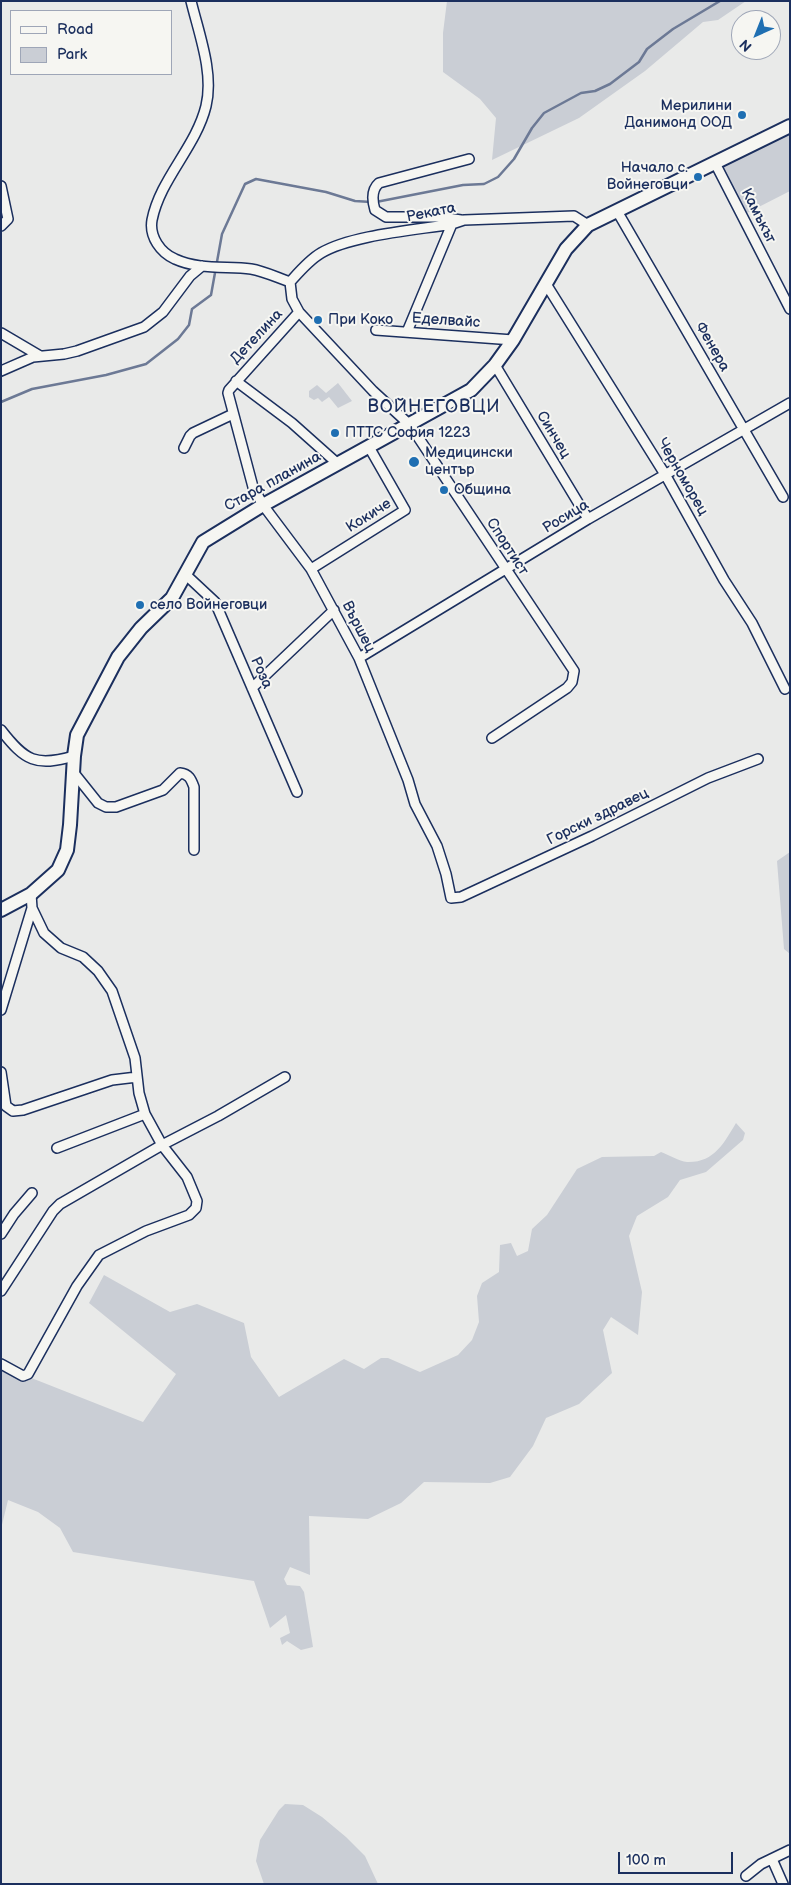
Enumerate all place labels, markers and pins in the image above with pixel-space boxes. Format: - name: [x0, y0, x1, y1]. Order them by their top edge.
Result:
- place label: Мерилини Данимонд ООД: [625, 97, 732, 132]
- marker: Мерилини Данимонд ООД: [736, 109, 748, 121]
- place label: Начало с. Войнеговци: [607, 159, 688, 194]
- marker: Начало с. Войнеговци: [692, 171, 704, 183]
- place label: При Коко: [328, 311, 393, 329]
- marker: При Коко: [312, 314, 324, 326]
- place label: ПТТС София 1223: [345, 424, 471, 442]
- marker: ПТТС София 1223: [329, 427, 341, 439]
- place label: Медицински център: [425, 444, 513, 479]
- marker: Медицински център: [407, 455, 421, 469]
- place label: Община: [454, 481, 511, 499]
- marker: Община: [438, 484, 450, 496]
- place label: село Войнеговци: [150, 596, 267, 614]
- marker: село Войнеговци: [134, 599, 146, 611]

